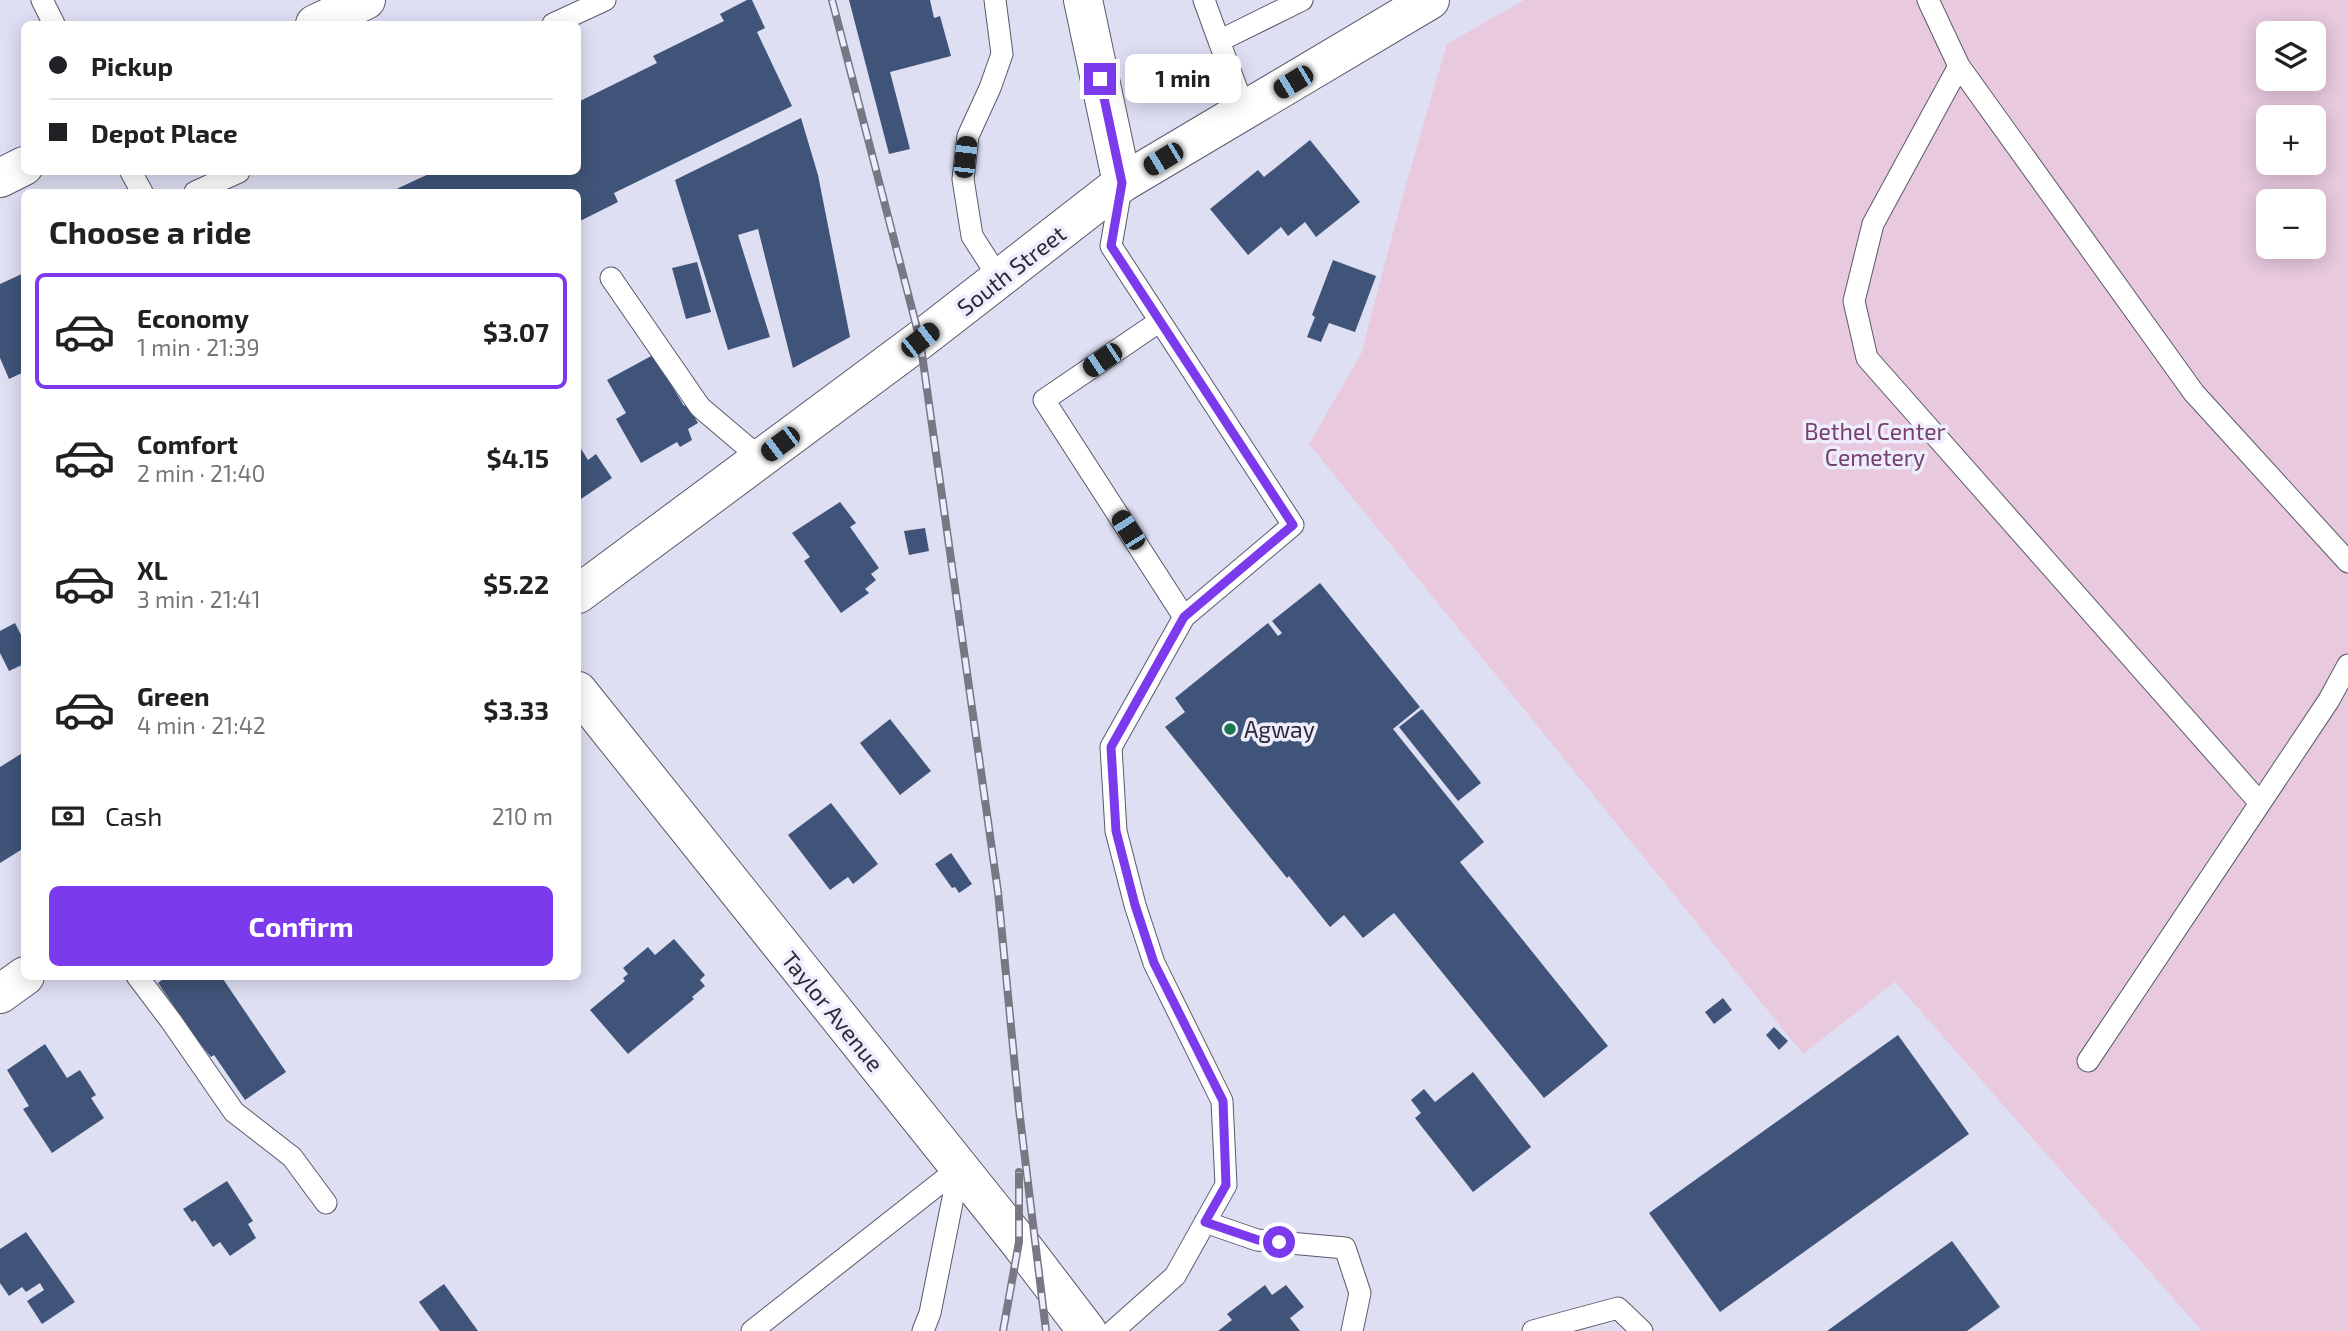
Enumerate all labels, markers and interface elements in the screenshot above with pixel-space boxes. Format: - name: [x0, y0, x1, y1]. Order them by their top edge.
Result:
- map controls: [2256, 21, 2326, 259]
- button: layers: [2256, 21, 2326, 91]
- text: Pickup: [91, 50, 173, 81]
- callout: 1 min: [1124, 55, 1240, 104]
- car: [1270, 62, 1317, 102]
- route end: [1084, 63, 1116, 95]
- text: 1 min: [1155, 64, 1211, 92]
- button: +: [2256, 105, 2326, 175]
- text: Depot Place: [91, 117, 238, 148]
- car: [953, 135, 978, 179]
- car: [1140, 139, 1187, 179]
- button: −: [2256, 189, 2326, 259]
- text: Choose a ride: [49, 212, 252, 250]
- street label: South Street: [951, 219, 1071, 321]
- icon: car: [53, 300, 116, 363]
- text: Economy: [137, 302, 249, 333]
- text: $3.07: [483, 316, 549, 347]
- car: [897, 319, 944, 361]
- text: 1 min · 21:39: [137, 333, 260, 361]
- car: [1079, 340, 1126, 380]
- park label: Bethel Center Cemetery: [1804, 417, 1946, 471]
- car: [757, 423, 804, 465]
- icon: car: [53, 426, 116, 489]
- text: Comfort: [137, 428, 238, 459]
- text: $4.15: [487, 442, 549, 473]
- text: 2 min · 21:40: [137, 459, 265, 487]
- car: [1108, 507, 1149, 553]
- icon: car: [53, 552, 116, 615]
- text: XL: [137, 554, 168, 585]
- text: $5.22: [483, 568, 549, 599]
- text: 3 min · 21:41: [137, 585, 261, 613]
- icon: car: [53, 678, 116, 741]
- text: Green: [137, 680, 210, 711]
- text: $3.33: [483, 694, 549, 725]
- text: 4 min · 21:42: [137, 711, 266, 739]
- place label: Agway: [1244, 715, 1315, 743]
- marker: Agway: [1222, 721, 1238, 737]
- icon: cash: [49, 797, 87, 835]
- text: Cash: [105, 800, 162, 831]
- text: 210 m: [492, 802, 553, 830]
- button: Confirm: [49, 886, 553, 966]
- street label: Taylor Avenue: [776, 945, 890, 1077]
- route start: [1263, 1226, 1295, 1258]

